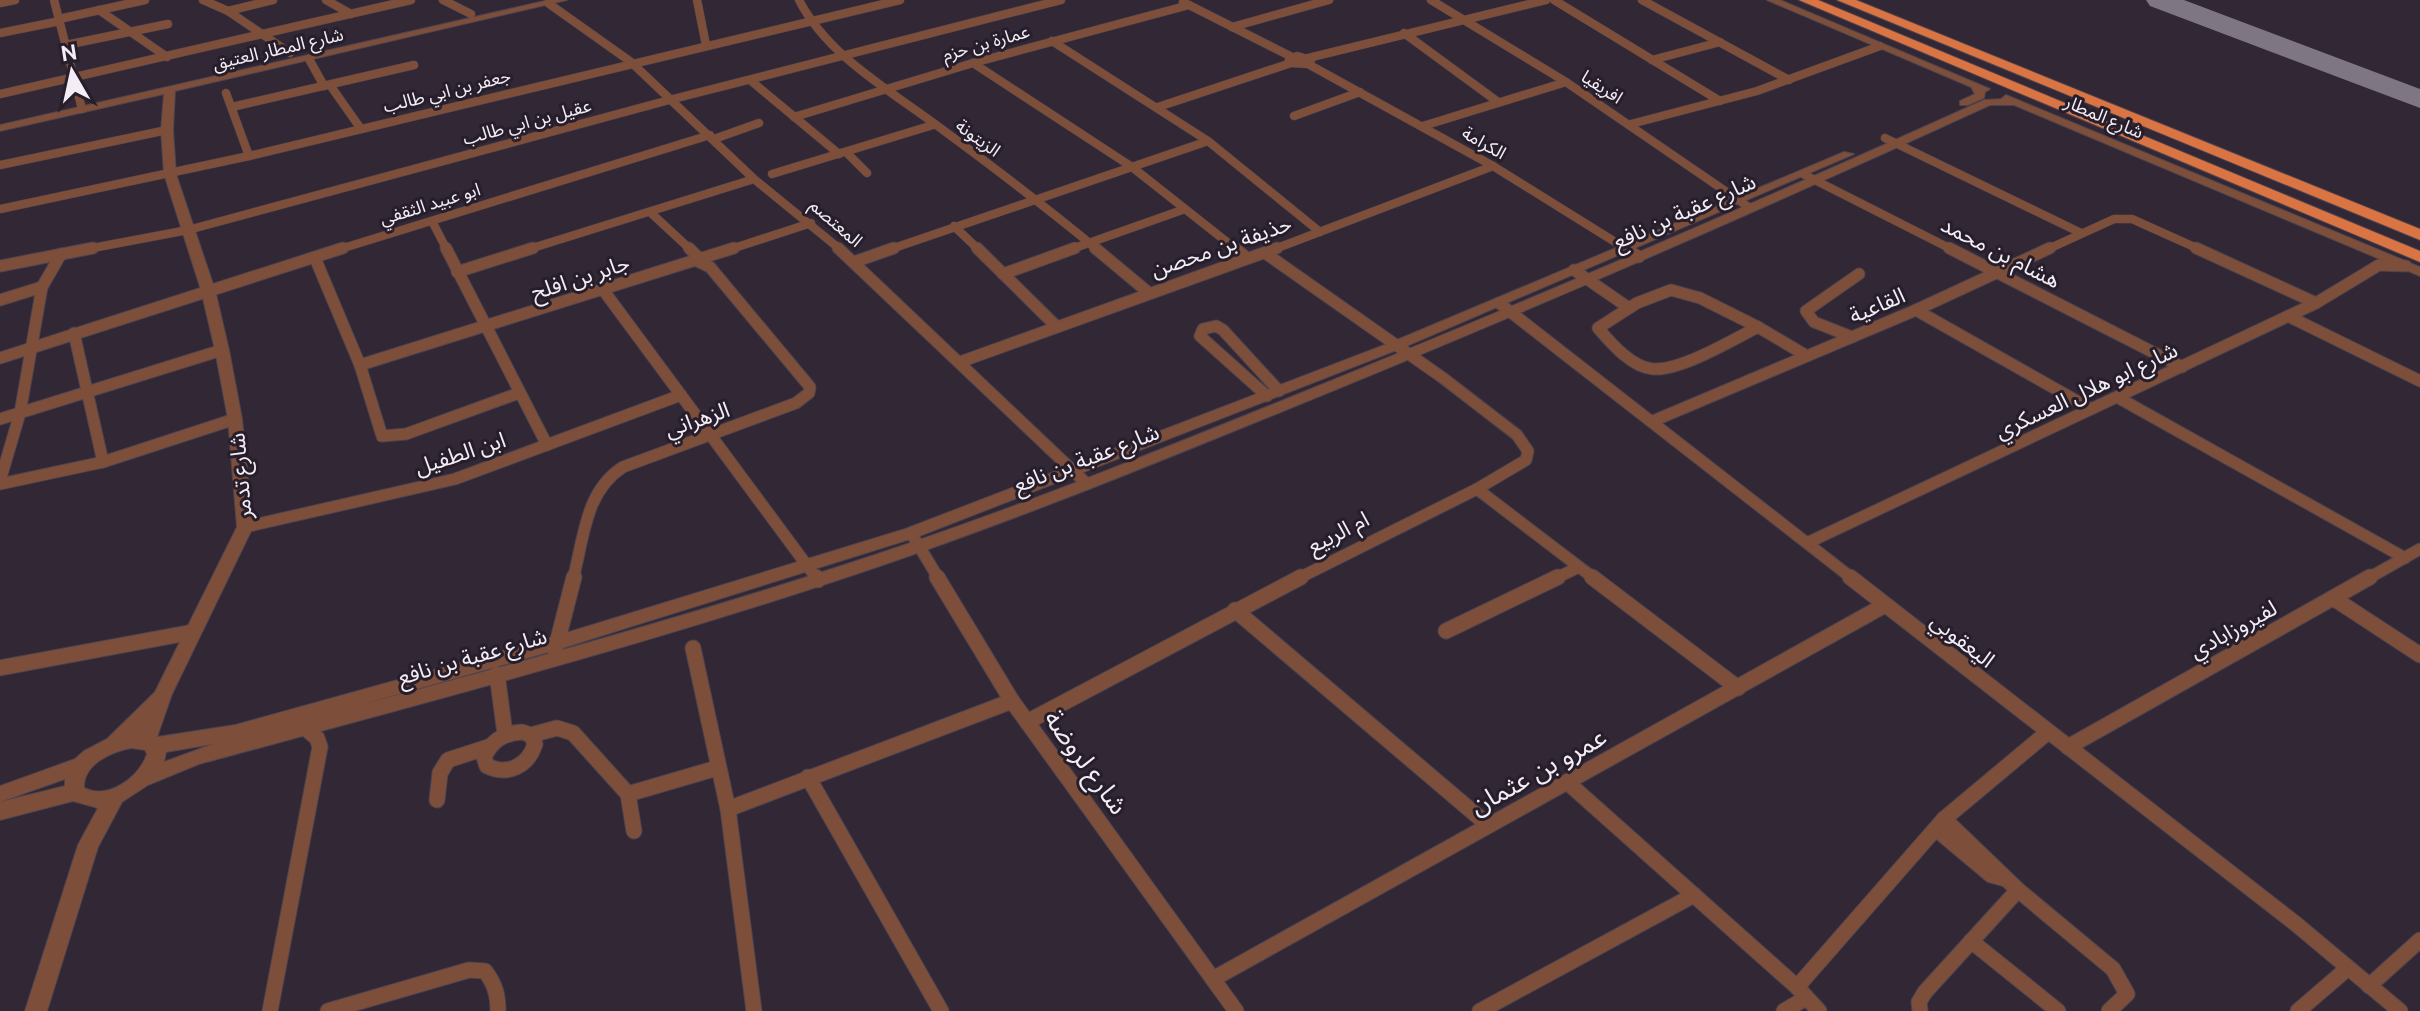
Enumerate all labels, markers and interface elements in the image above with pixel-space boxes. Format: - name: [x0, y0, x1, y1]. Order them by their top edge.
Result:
- street label: عمارة بن حزم: [940, 20, 1033, 69]
- street label: شارع المطار العتيق: [210, 23, 346, 78]
- north arrow: [32, 32, 112, 112]
- text: N: [59, 38, 79, 65]
- street label: جعفر بن ابي طالب: [381, 65, 514, 120]
- street label: افريقيا: [1577, 65, 1627, 109]
- street label: شارع المطار: [2059, 90, 2147, 146]
- street label: عقيل بن ابي طالب: [460, 94, 594, 152]
- street label: الزيتونة: [951, 114, 1005, 162]
- street label: الكرامة: [1458, 122, 1510, 164]
- street label: شارع عقبة بن نافع: [1608, 168, 1761, 258]
- street label: ابو عبيد الثقفي: [377, 178, 484, 232]
- street label: المعتصم: [804, 194, 867, 253]
- street label: حذيفة بن محصن: [1147, 210, 1295, 282]
- street label: هشام بن محمد: [1935, 211, 2065, 297]
- street label: جابر بن افلح: [527, 249, 634, 309]
- street label: القاعية: [1845, 282, 1909, 328]
- street label: شارع ابو هلال العسكري: [1991, 336, 2183, 447]
- street label: الزهراني: [661, 396, 734, 446]
- street label: شارع عقبة بن نافع: [1009, 418, 1164, 501]
- street label: ابن الطفيل: [411, 426, 509, 480]
- street label: شارع تدمر: [223, 431, 261, 521]
- street label: ام الربيع: [1303, 505, 1375, 562]
- street label: لفيروزابادي: [2185, 594, 2283, 667]
- street label: اليعقوبي: [1923, 607, 2000, 676]
- street label: شارع عقبة بن نافع: [394, 622, 551, 694]
- street label: شارع لروضة: [1035, 704, 1134, 822]
- street label: عمرو بن عثمان: [1465, 721, 1611, 821]

